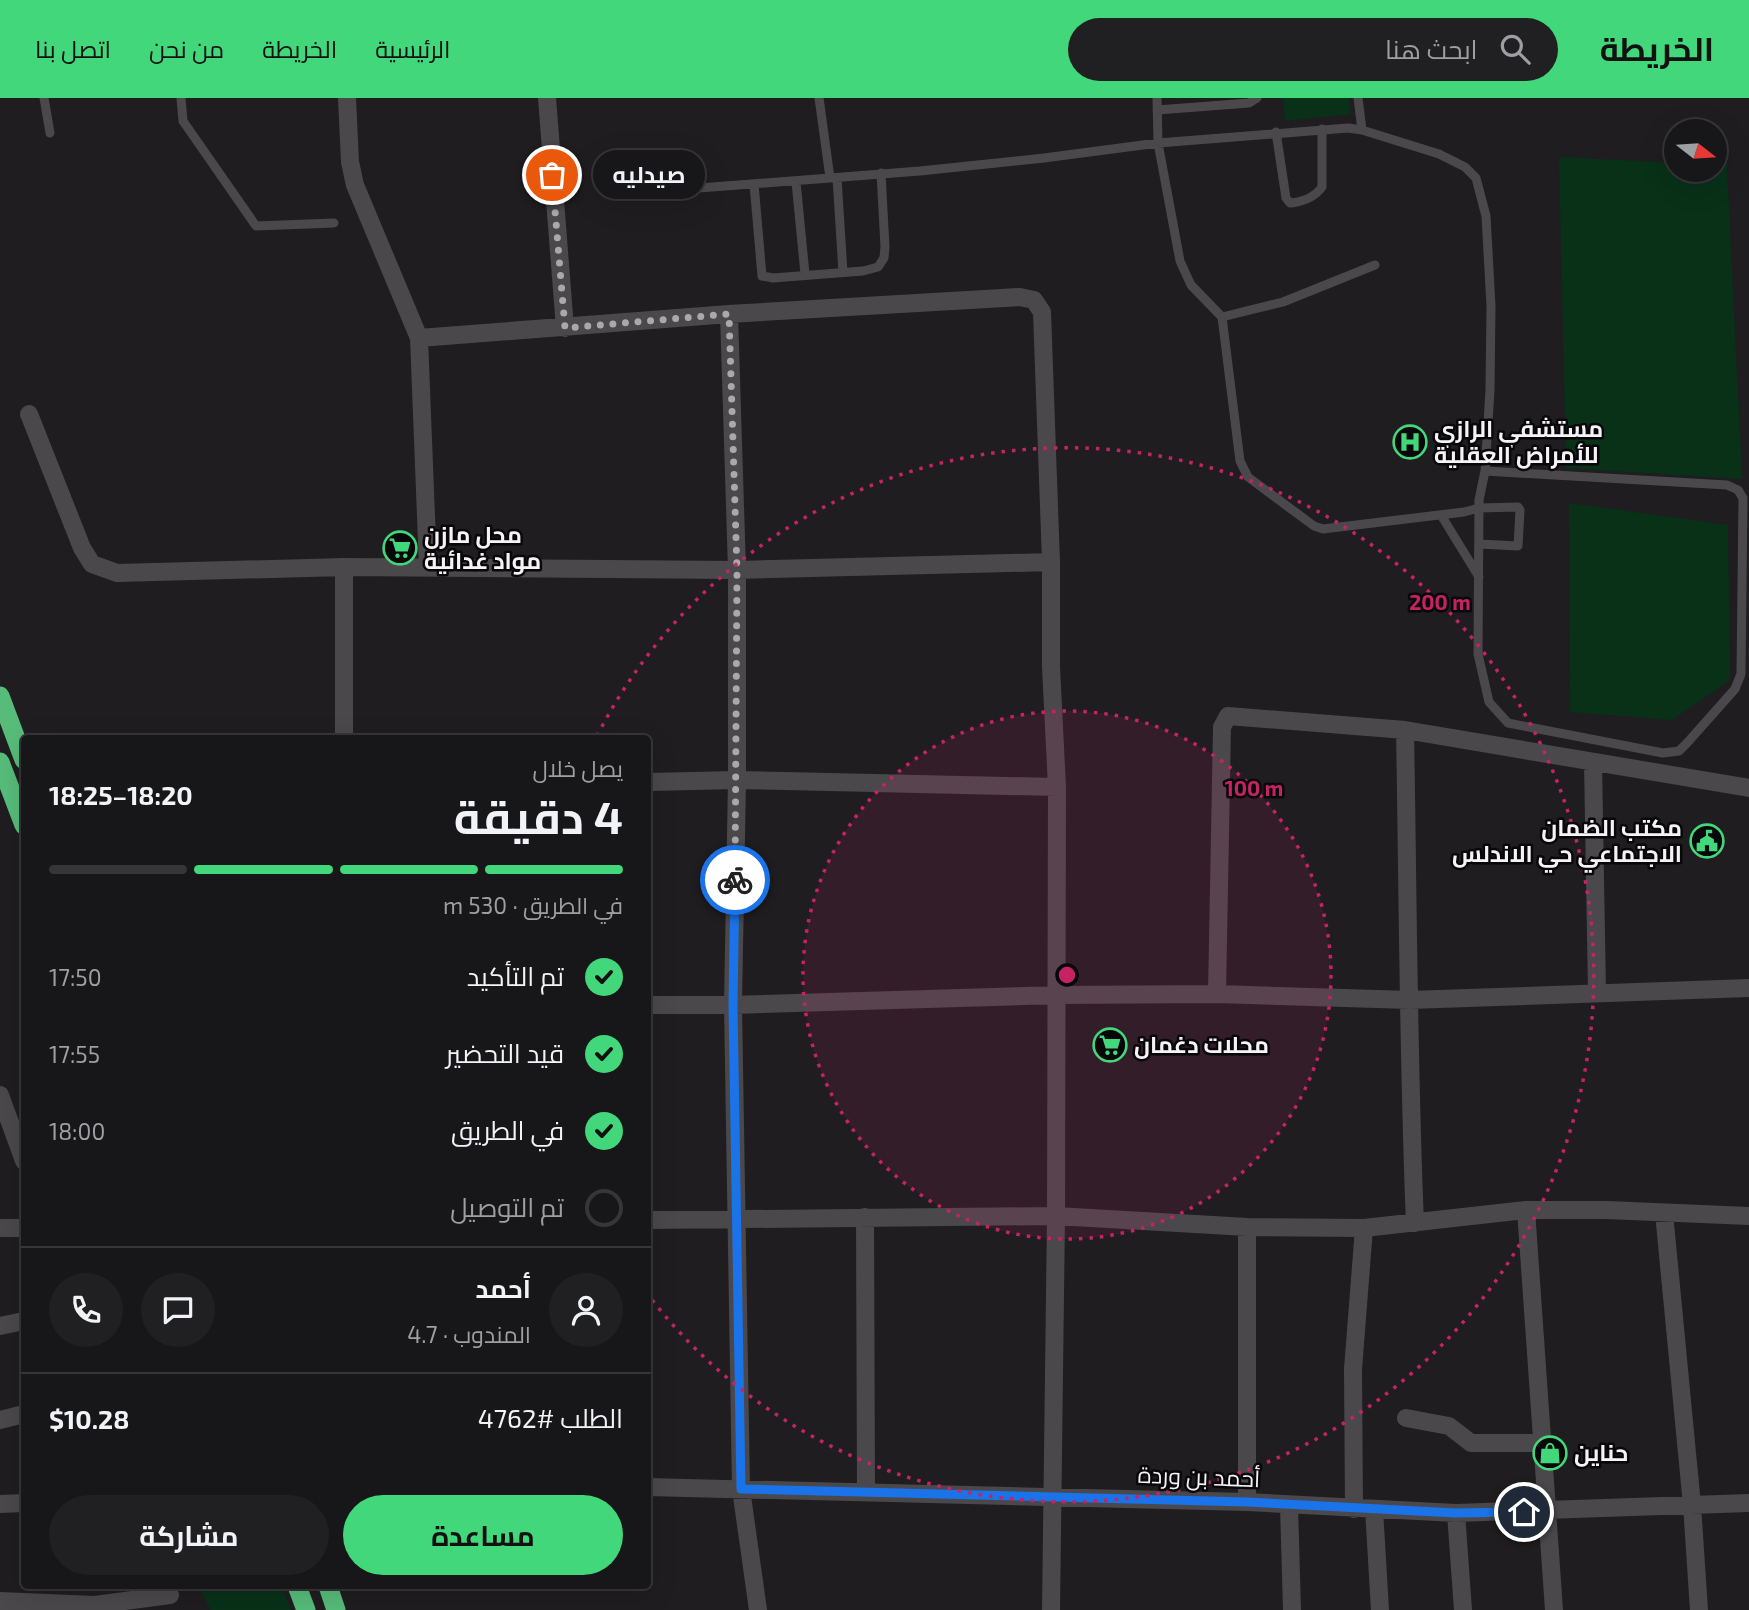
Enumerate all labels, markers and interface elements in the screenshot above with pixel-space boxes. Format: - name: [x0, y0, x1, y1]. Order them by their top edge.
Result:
- search box: [1068, 18, 1558, 81]
- text: الخريطة: [1600, 28, 1714, 68]
- icon: search: [1496, 30, 1534, 68]
- text: ابحث هنا: [1385, 33, 1478, 64]
- text: اتصل بنا: [35, 34, 111, 63]
- text: من نحن: [149, 34, 224, 63]
- text: الخريطة: [262, 34, 337, 63]
- text: الرئيسية: [375, 34, 450, 63]
- north arrow: [1664, 119, 1727, 182]
- map controls: [1664, 119, 1727, 182]
- pin: [522, 145, 582, 205]
- callout: صيدليه: [594, 150, 706, 200]
- icon: bag: [533, 156, 571, 194]
- text: صيدليه: [613, 160, 685, 188]
- place label: مستشفي الرازي للأمراض العقلية: [1434, 414, 1603, 469]
- hospital icon: مستشفي الرازي للأمراض العقلية: [1391, 423, 1429, 461]
- place label: محل مازن مواد غدائية: [424, 520, 541, 575]
- supermarket icon: محل مازن مواد غدائية: [381, 529, 419, 567]
- text: 200 m: [1409, 589, 1471, 614]
- text: يصل خلال: [533, 754, 623, 782]
- text: 100 m: [1225, 775, 1283, 800]
- text: 18:20–18:25: [49, 779, 193, 810]
- text: 4 دقيقة: [454, 788, 623, 843]
- place label: مكتب الضمان الاجتماعي حي الاندلس: [1452, 813, 1682, 873]
- public building icon: مكتب الضمان الاجتماعي حي الاندلس: [1688, 822, 1726, 860]
- courier: [700, 845, 770, 915]
- icon: bike: [716, 861, 754, 899]
- text: في الطريق · 530 m: [443, 891, 623, 919]
- icon: check: [585, 958, 623, 996]
- text: تم التأكيد: [467, 960, 564, 991]
- text: 17:50: [49, 963, 102, 991]
- centre of rings: [1055, 963, 1079, 987]
- supermarket icon: محلات دغمان: [1091, 1026, 1129, 1064]
- place label: محلات دغمان: [1134, 1030, 1269, 1059]
- icon: check: [585, 1035, 623, 1073]
- text: قيد التحضير: [446, 1037, 564, 1068]
- text: 17:55: [49, 1040, 100, 1068]
- icon: check: [585, 1112, 623, 1150]
- text: في الطريق: [451, 1114, 564, 1145]
- text: 18:00: [49, 1117, 105, 1145]
- text: تم التوصيل: [450, 1191, 564, 1222]
- text: أحمد: [475, 1272, 531, 1303]
- button: phone: [49, 1273, 123, 1347]
- button: chat: [141, 1273, 215, 1347]
- button: person: [549, 1273, 623, 1347]
- text: المندوب · 4.7: [407, 1320, 531, 1348]
- text: الطلب #4762: [478, 1402, 623, 1433]
- text: $10.28: [49, 1403, 129, 1434]
- shop icon: حناين: [1531, 1434, 1569, 1472]
- place label: حناين: [1574, 1438, 1628, 1467]
- street label: أحمد بن وردة: [1137, 1460, 1261, 1493]
- pin: [1494, 1482, 1554, 1542]
- icon: home: [1505, 1493, 1543, 1531]
- button: مشاركة: [49, 1495, 329, 1575]
- button: مساعدة: [343, 1495, 623, 1575]

